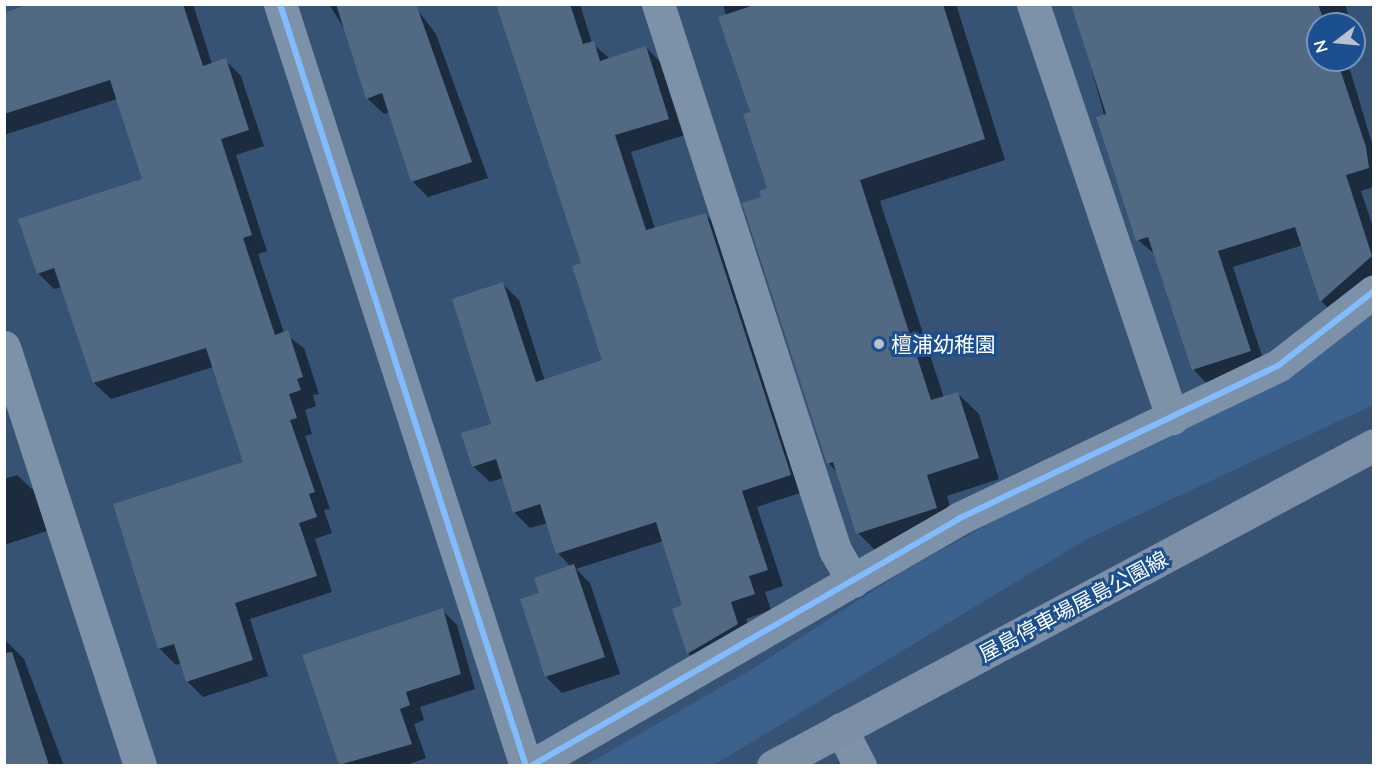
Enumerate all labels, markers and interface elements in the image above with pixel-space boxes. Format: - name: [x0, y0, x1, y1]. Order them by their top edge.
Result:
- north arrow: [1306, 12, 1366, 72]
- text: N: [1309, 38, 1331, 55]
- place label: 檀浦幼稚園: [891, 331, 996, 357]
- marker: 檀浦幼稚園: [872, 337, 886, 351]
- street label: 屋島停車場屋島公園線: [974, 546, 1172, 666]

